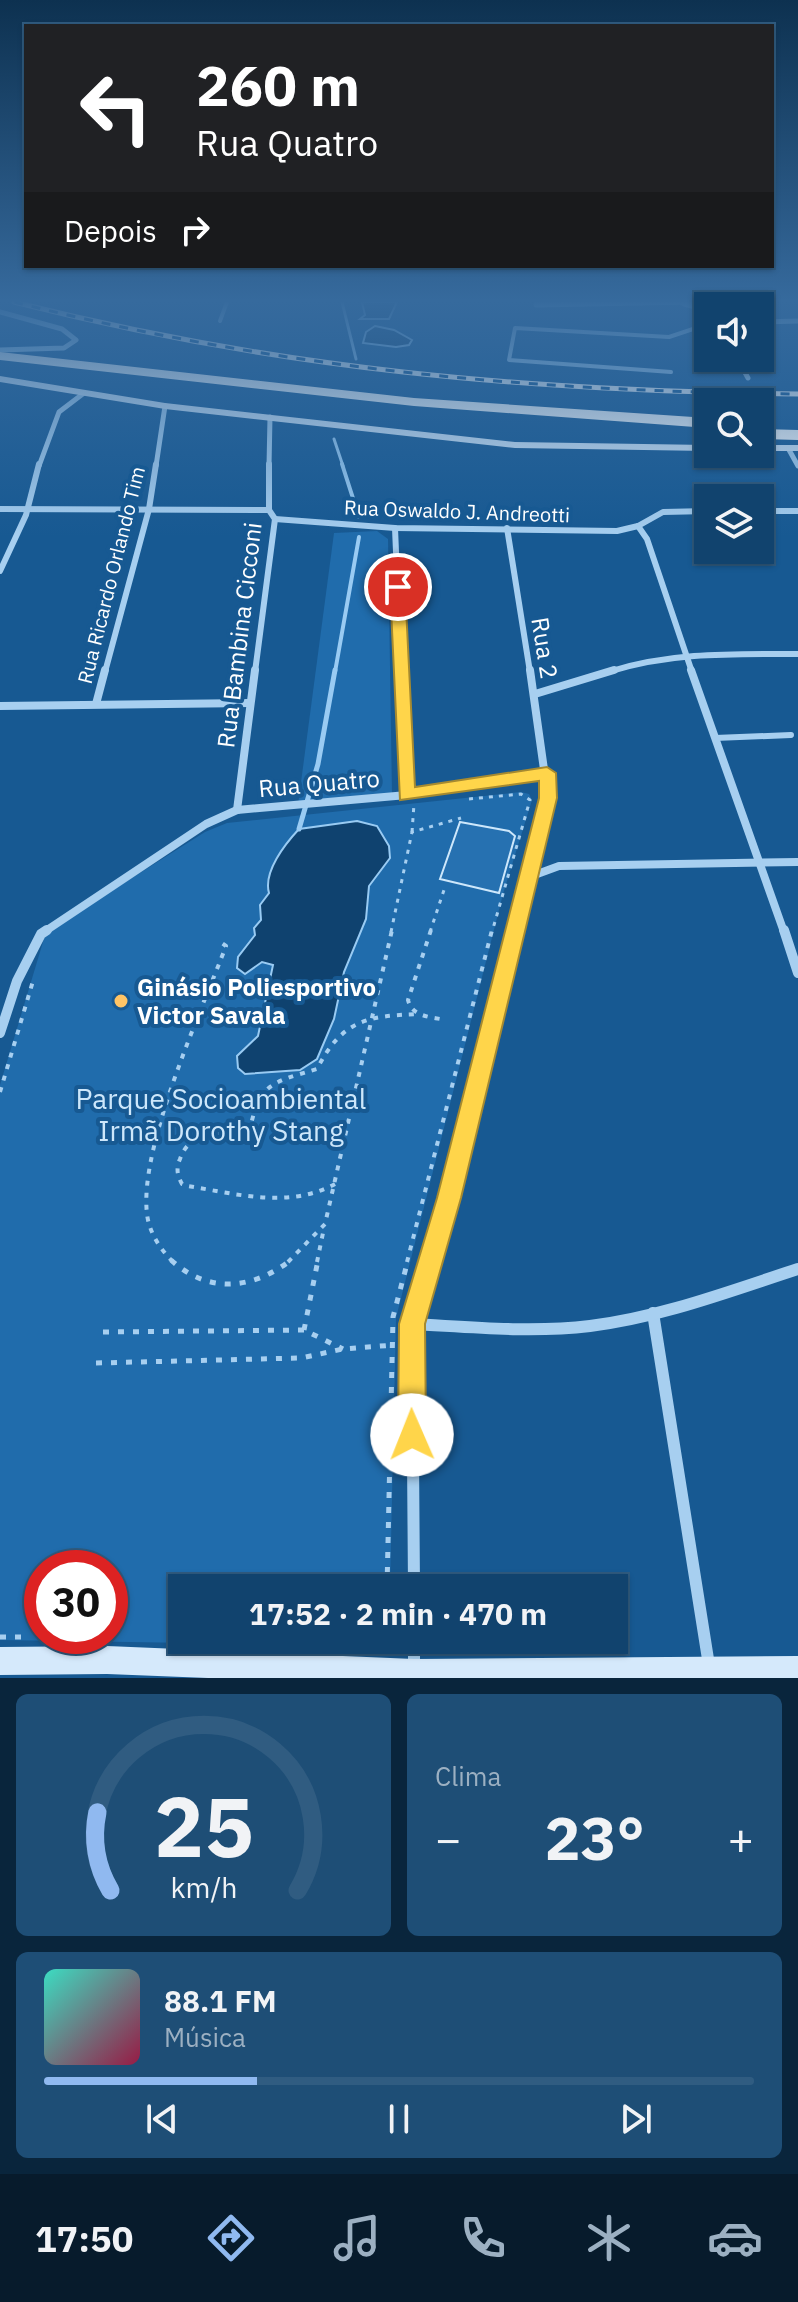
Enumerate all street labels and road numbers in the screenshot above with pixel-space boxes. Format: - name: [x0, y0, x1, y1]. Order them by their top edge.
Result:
- street label: Rua Ricardo Orlando Tim: [71, 463, 151, 687]
- street label: Rua Oswaldo J. Andreotti: [344, 494, 570, 528]
- street label: Rua Bambina Cicconi: [209, 521, 269, 749]
- street label: Rua 2: [524, 615, 566, 681]
- street label: Rua Quatro: [257, 762, 381, 804]

